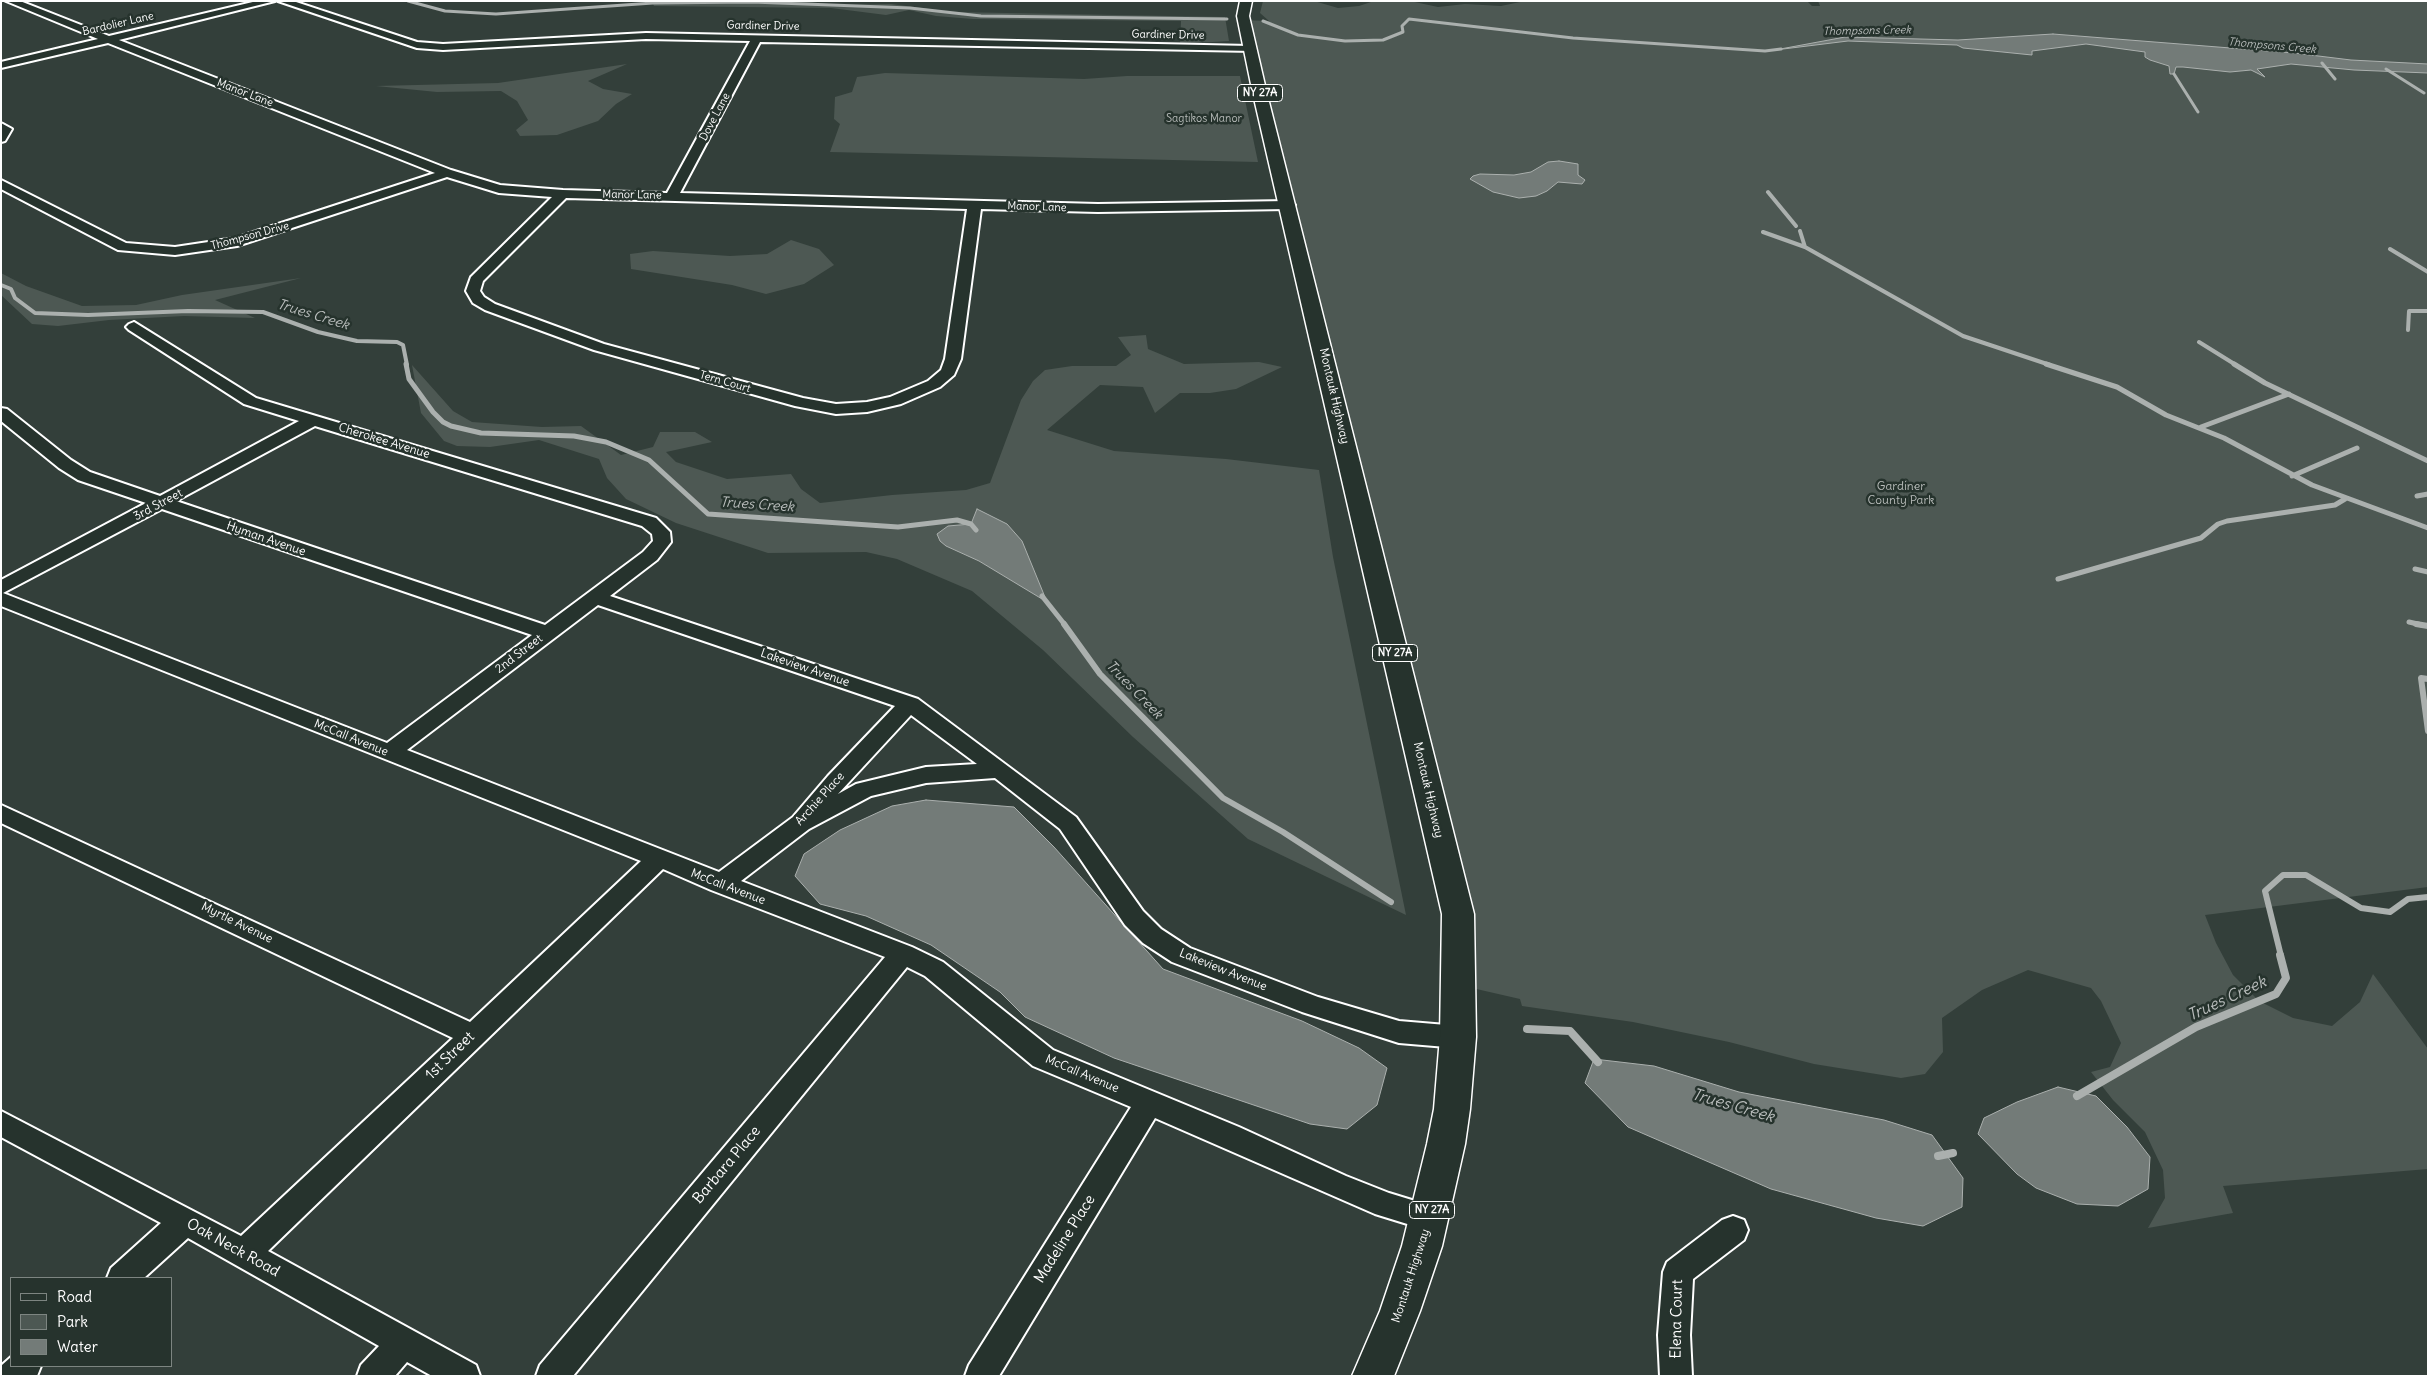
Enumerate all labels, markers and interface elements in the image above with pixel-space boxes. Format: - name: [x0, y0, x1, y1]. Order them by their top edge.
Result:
- street label: Bardolier Lane: [81, 9, 155, 39]
- street label: Gardiner Drive: [726, 19, 800, 33]
- water label: Thompsons Creek: [1823, 24, 1911, 38]
- street label: Gardiner Drive: [1131, 28, 1205, 42]
- water label: Thompsons Creek: [2228, 36, 2316, 56]
- street label: Manor Lane: [215, 76, 275, 110]
- road number: NY 27A: [1238, 85, 1282, 102]
- street label: Dove Lane: [697, 91, 733, 143]
- park label: Sagtikos Manor: [1166, 112, 1242, 126]
- street label: Manor Lane: [602, 188, 662, 202]
- street label: Manor Lane: [1007, 199, 1067, 215]
- street label: Thompson Drive: [209, 219, 291, 253]
- water label: Trues Creek: [275, 296, 351, 334]
- street label: Montauk Highway: [1316, 347, 1352, 445]
- street label: Tern Court: [698, 368, 752, 396]
- street label: Cherokee Avenue: [337, 420, 431, 462]
- park label: Gardiner County Park: [1868, 480, 1934, 508]
- street label: 3rd Street: [131, 486, 185, 524]
- water label: Trues Creek: [719, 494, 795, 516]
- street label: Hyman Avenue: [224, 519, 308, 559]
- street label: 2nd Street: [493, 632, 545, 676]
- road number: NY 27A: [1372, 644, 1418, 661]
- street label: Lakeview Avenue: [759, 646, 851, 690]
- water label: Trues Creek: [1102, 658, 1166, 722]
- street label: McCall Avenue: [312, 717, 390, 759]
- street label: Montauk Highway: [1410, 741, 1446, 839]
- street label: Archie Place: [792, 769, 848, 829]
- street label: McCall Avenue: [689, 866, 767, 908]
- street label: Myrtle Avenue: [199, 900, 275, 946]
- street label: Lakeview Avenue: [1177, 946, 1269, 994]
- water label: Trues Creek: [2185, 972, 2269, 1026]
- street label: 1st Street: [422, 1028, 478, 1084]
- street label: McCall Avenue: [1043, 1052, 1121, 1096]
- water label: Trues Creek: [1690, 1085, 1776, 1127]
- street label: Barbara Place: [689, 1123, 765, 1207]
- street label: Madeline Place: [1031, 1192, 1099, 1286]
- road number: NY 27A: [1410, 1202, 1454, 1218]
- street label: Oak Neck Road: [183, 1215, 283, 1281]
- street label: Montauk Highway: [1389, 1227, 1433, 1325]
- legend: [10, 1277, 172, 1367]
- street label: Elena Court: [1667, 1279, 1687, 1359]
- text: Road: [57, 1287, 92, 1306]
- text: Park: [57, 1312, 88, 1331]
- text: Water: [57, 1337, 98, 1356]

